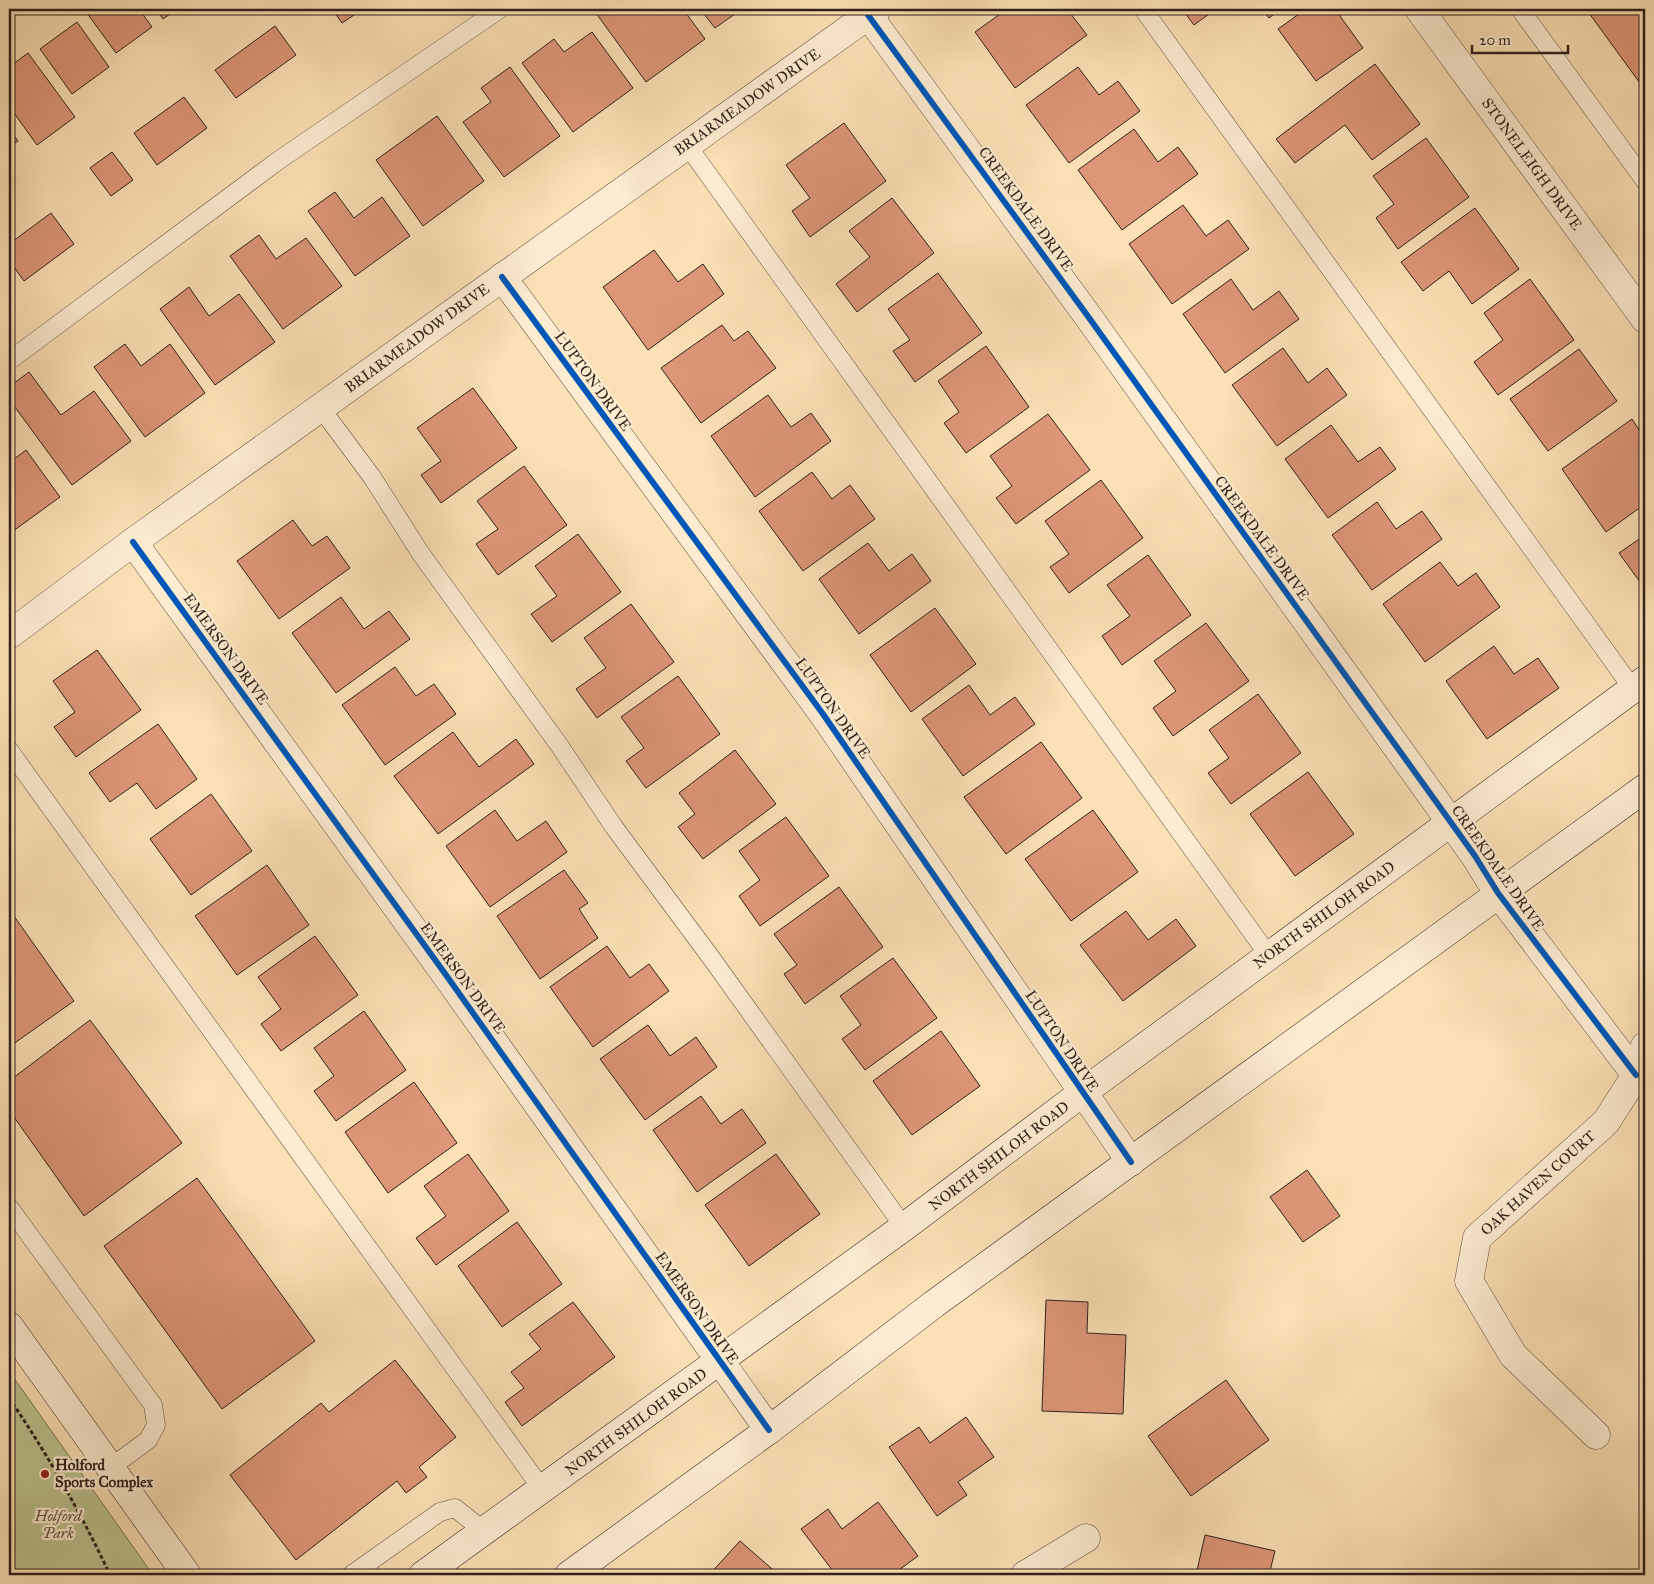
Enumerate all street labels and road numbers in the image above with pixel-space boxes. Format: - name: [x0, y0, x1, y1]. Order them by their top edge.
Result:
- street label: BRIARMEADOW DRIVE: [671, 45, 824, 159]
- street label: STONELEIGH DRIVE: [1478, 95, 1586, 234]
- street label: CREEKDALE DRIVE: [975, 143, 1077, 275]
- street label: BRIARMEADOW DRIVE: [341, 279, 493, 396]
- street label: LUPTON DRIVE: [551, 328, 635, 434]
- street label: CREEKDALE DRIVE: [1211, 472, 1313, 604]
- street label: EMERSON DRIVE: [180, 590, 273, 708]
- street label: LUPTON DRIVE: [792, 654, 875, 762]
- street label: CREEKDALE DRIVE: [1448, 802, 1548, 935]
- street label: NORTH SHILOH ROAD: [1250, 857, 1398, 972]
- street label: EMERSON DRIVE: [417, 919, 510, 1037]
- street label: LUPTON DRIVE: [1021, 987, 1103, 1095]
- street label: NORTH SHILOH ROAD: [925, 1097, 1073, 1215]
- street label: OAK HAVEN COURT: [1477, 1127, 1599, 1239]
- street label: EMERSON DRIVE: [651, 1248, 743, 1368]
- street label: NORTH SHILOH ROAD: [562, 1364, 710, 1479]

